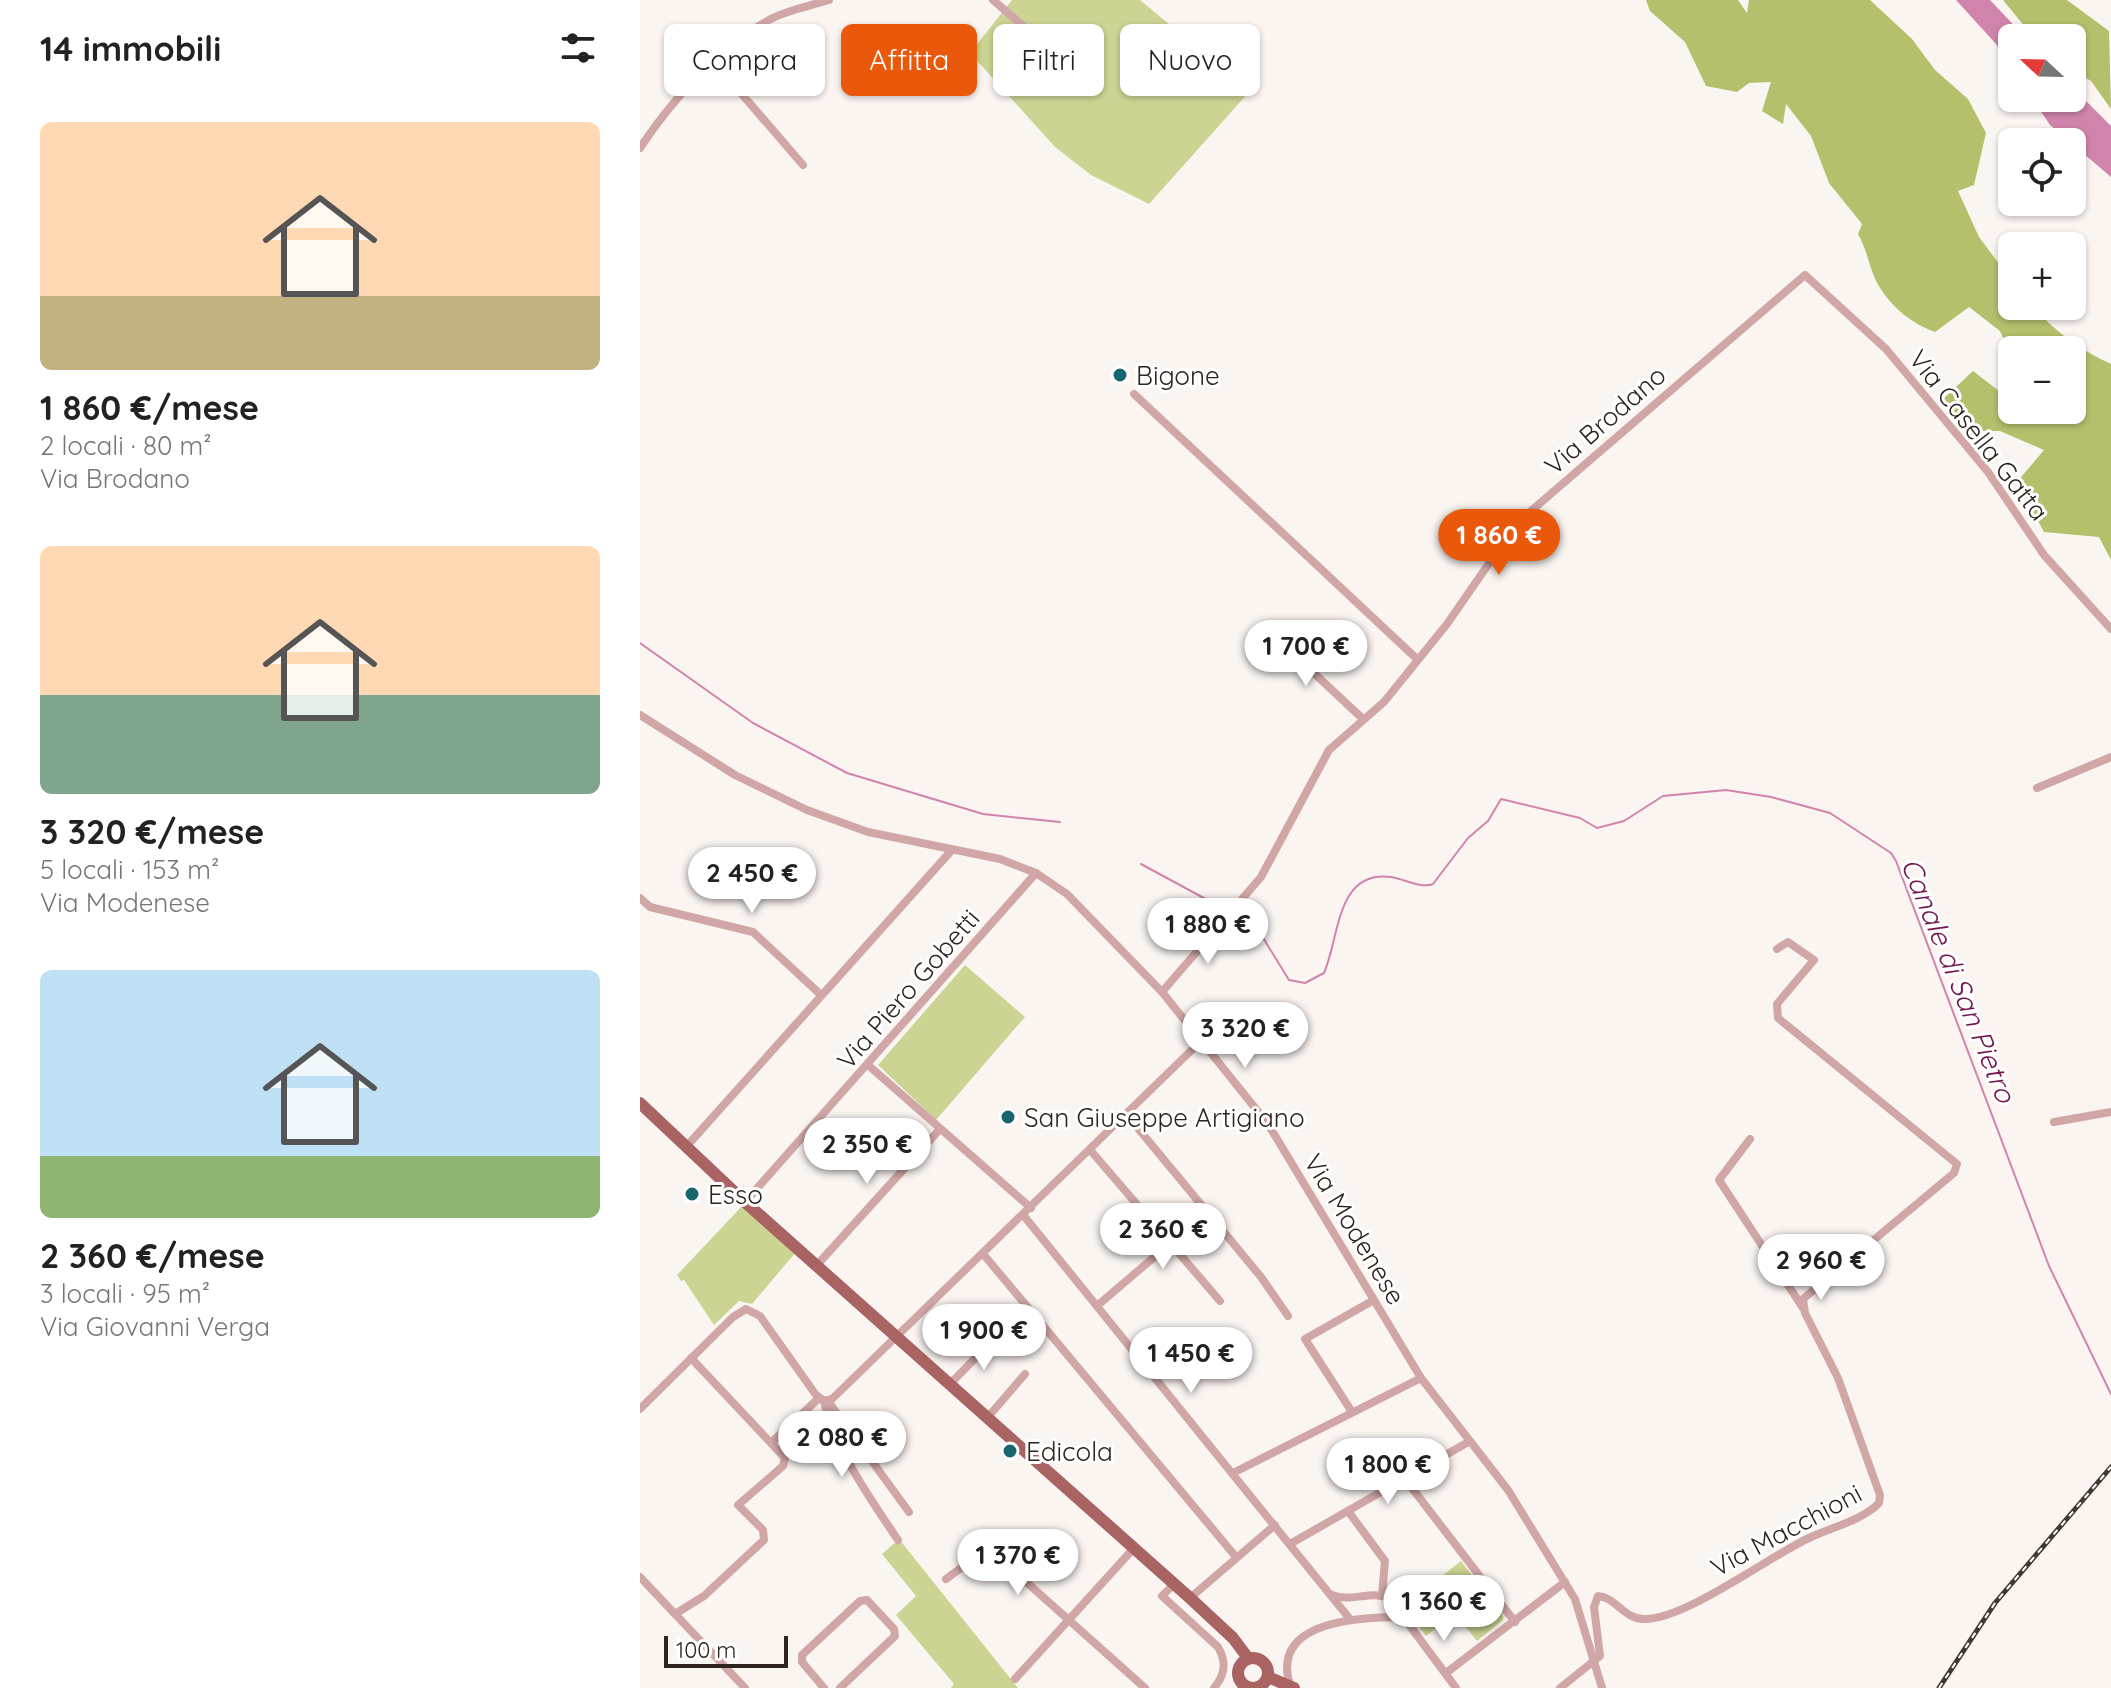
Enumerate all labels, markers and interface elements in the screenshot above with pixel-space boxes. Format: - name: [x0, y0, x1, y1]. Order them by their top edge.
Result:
- chip: Compra: [664, 24, 825, 96]
- chip: Affitta: [841, 24, 977, 96]
- chip: Filtri: [993, 24, 1104, 96]
- chip: Nuovo: [1120, 24, 1260, 96]
- north arrow: [1998, 24, 2086, 112]
- map controls: [1998, 24, 2086, 424]
- icon: filters: [556, 26, 600, 70]
- text: 14 immobili: [40, 27, 221, 70]
- button: locate: [1998, 128, 2086, 216]
- icon: home: [248, 174, 392, 318]
- button: +: [1998, 232, 2086, 320]
- button: −: [1998, 336, 2086, 424]
- street label: Via Casella Gatta: [1902, 343, 2056, 527]
- street label: Via Brodano: [1538, 358, 1672, 482]
- place label: Bigone: [1136, 359, 1220, 392]
- marker: Bigone: [1111, 366, 1129, 384]
- text: 1 860 €/mese: [40, 386, 259, 429]
- text: 2 locali · 80 m²: [40, 429, 212, 462]
- text: Via Brodano: [40, 462, 190, 495]
- pin: 1 860 €: [1425, 509, 1573, 577]
- text: 1 860 €: [1456, 518, 1542, 551]
- icon: home: [248, 598, 392, 742]
- pin: 1 700 €: [1232, 620, 1380, 688]
- text: 1 700 €: [1262, 629, 1350, 662]
- text: 3 320 €/mese: [40, 810, 264, 853]
- pin: 2 450 €: [678, 847, 826, 915]
- text: 5 locali · 153 m²: [40, 853, 219, 886]
- water label: Canale di San Pietro: [1894, 853, 2024, 1108]
- text: 2 450 €: [706, 856, 798, 889]
- text: Via Modenese: [40, 886, 210, 919]
- pin: 1 880 €: [1134, 898, 1282, 966]
- street label: Via Piero Gobetti: [830, 902, 986, 1076]
- text: 1 880 €: [1165, 907, 1251, 940]
- pin: 3 320 €: [1171, 1002, 1319, 1070]
- text: 3 320 €: [1200, 1011, 1290, 1044]
- icon: home: [248, 1022, 392, 1166]
- place label: San Giuseppe Artigiano: [1024, 1101, 1305, 1134]
- marker: San Giuseppe Artigiano: [999, 1108, 1017, 1126]
- pin: 2 350 €: [793, 1118, 941, 1186]
- text: 2 350 €: [822, 1127, 912, 1160]
- street label: Via Modenese: [1297, 1148, 1413, 1310]
- place label: Esso: [708, 1178, 763, 1211]
- marker: Esso: [683, 1185, 701, 1203]
- pin: 2 360 €: [1089, 1203, 1237, 1271]
- text: 2 360 €: [1118, 1212, 1208, 1245]
- text: 2 360 €/mese: [40, 1234, 265, 1277]
- pin: 2 960 €: [1747, 1234, 1895, 1302]
- text: 2 960 €: [1776, 1243, 1866, 1276]
- text: 3 locali · 95 m²: [40, 1277, 210, 1310]
- pin: 1 900 €: [910, 1304, 1058, 1372]
- text: Via Giovanni Verga: [40, 1310, 270, 1343]
- text: 1 900 €: [940, 1313, 1028, 1346]
- pin: 1 450 €: [1117, 1327, 1265, 1395]
- text: 1 450 €: [1147, 1336, 1235, 1369]
- pin: 2 080 €: [768, 1411, 916, 1479]
- text: 2 080 €: [796, 1420, 888, 1453]
- place label: Edicola: [1026, 1435, 1113, 1468]
- pin: 1 800 €: [1314, 1438, 1462, 1506]
- marker: Edicola: [1001, 1442, 1019, 1460]
- text: 1 800 €: [1344, 1447, 1432, 1480]
- street label: Via Macchioni: [1705, 1476, 1867, 1584]
- pin: 1 370 €: [944, 1529, 1092, 1597]
- text: 1 370 €: [975, 1538, 1061, 1571]
- pin: 1 360 €: [1370, 1575, 1518, 1643]
- text: 1 360 €: [1401, 1584, 1487, 1617]
- scale bar: [664, 1632, 788, 1668]
- text: 100 m: [676, 1636, 736, 1664]

